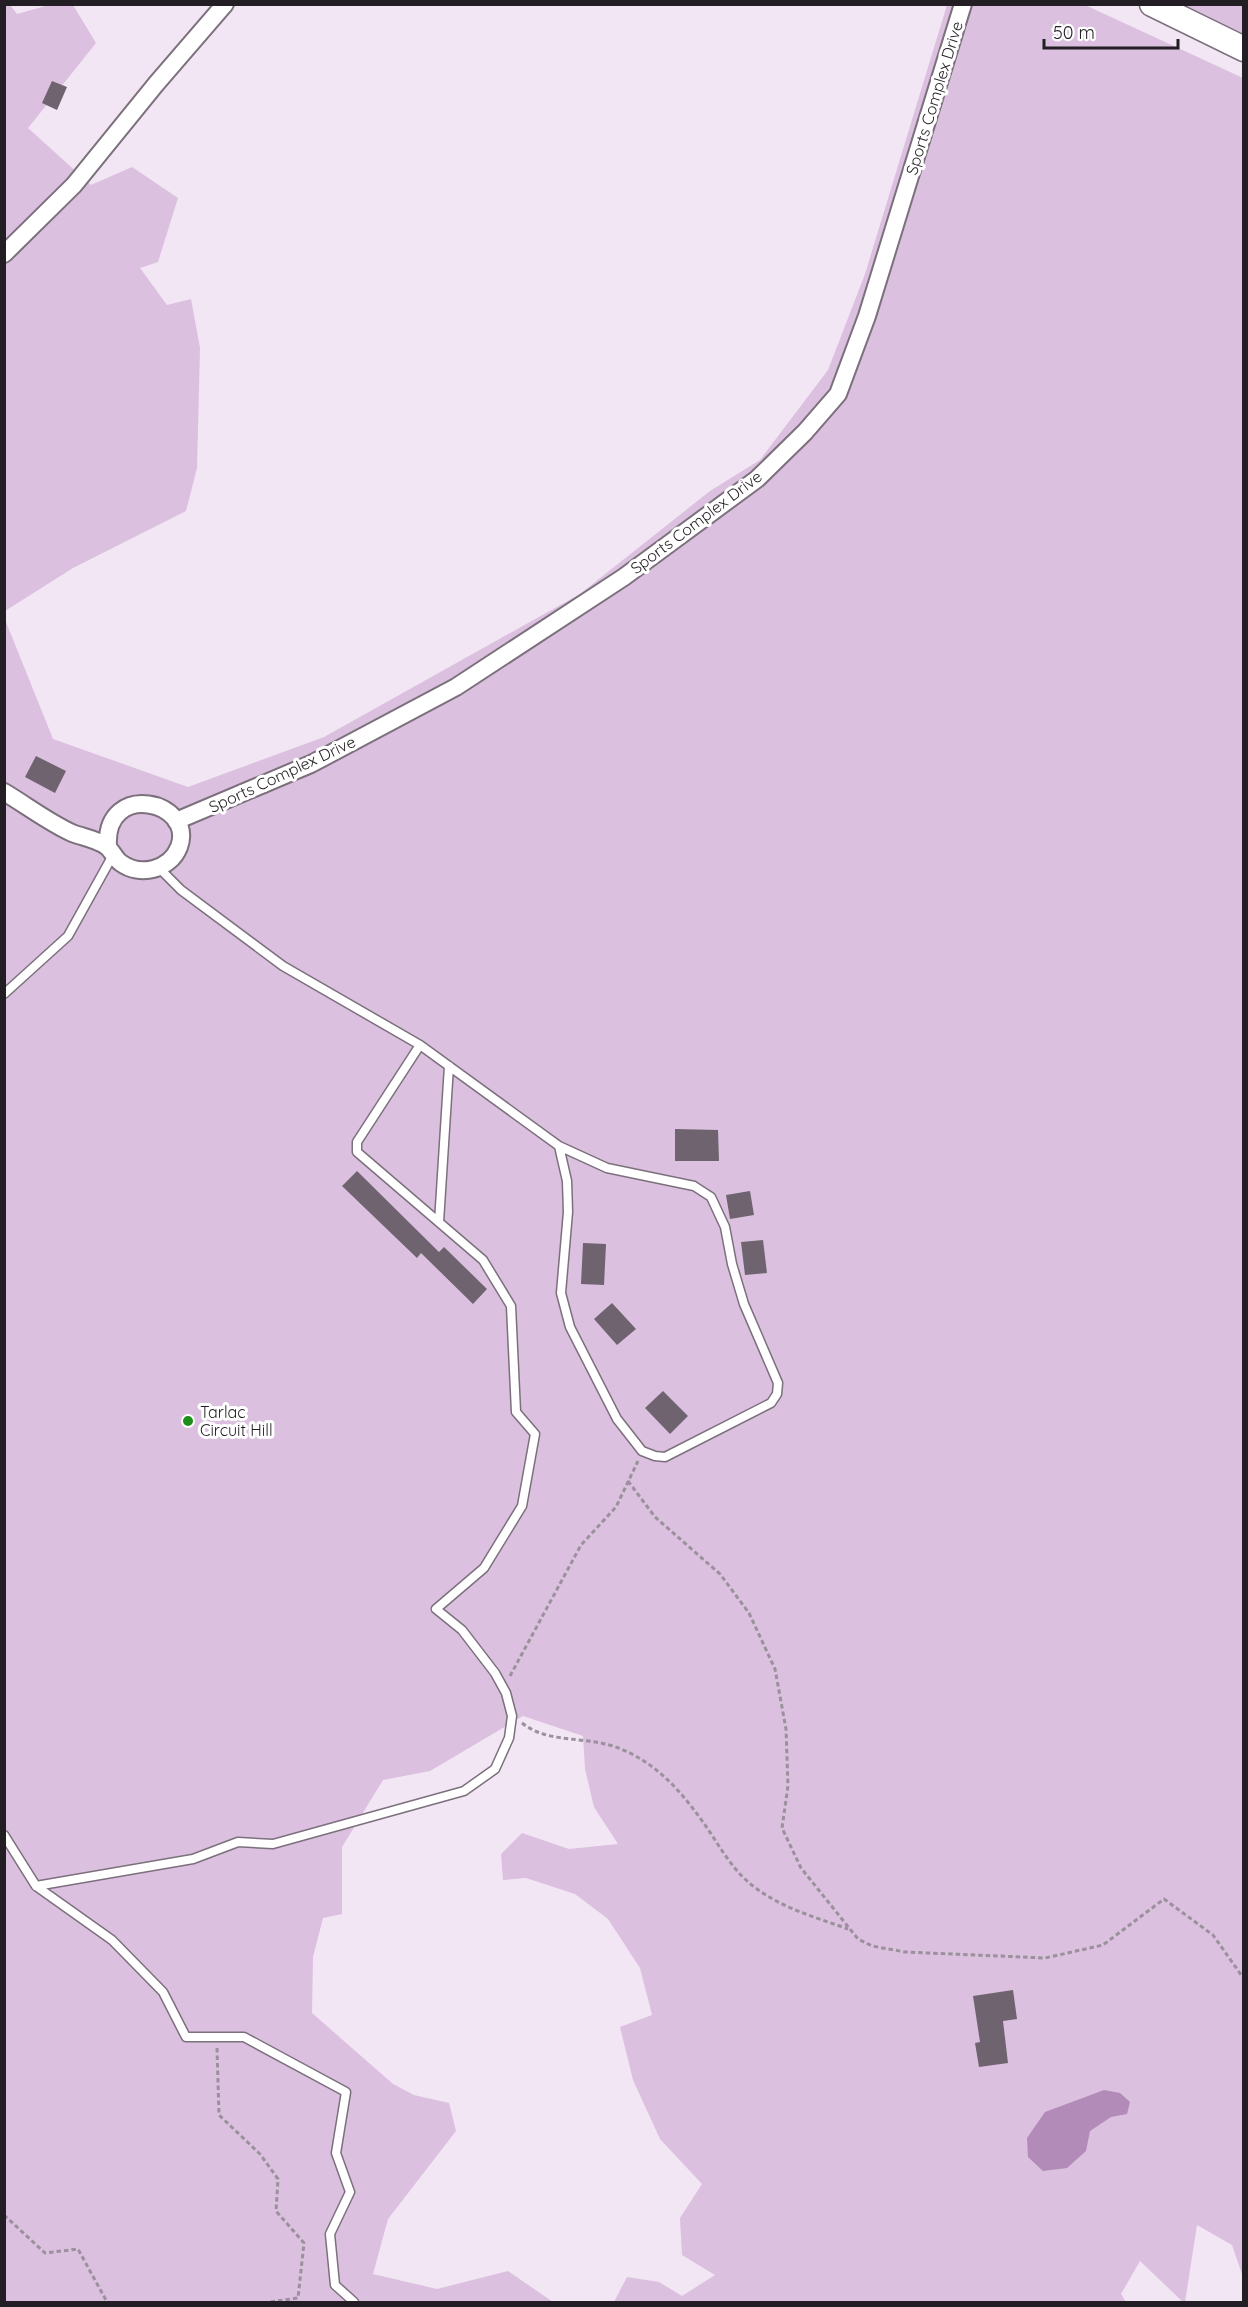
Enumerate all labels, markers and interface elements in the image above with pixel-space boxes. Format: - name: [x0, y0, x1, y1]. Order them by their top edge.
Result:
- scale bar: [1044, 12, 1178, 50]
- street label: Sports Complex Drive: [901, 19, 967, 177]
- text: 50 m: [1053, 21, 1095, 44]
- street label: Sports Complex Drive: [626, 466, 766, 578]
- street label: Sports Complex Drive: [205, 731, 359, 817]
- place label: Tarlac Circuit Hill: [200, 1402, 273, 1440]
- marker: Tarlac Circuit Hill: [181, 1414, 195, 1428]

